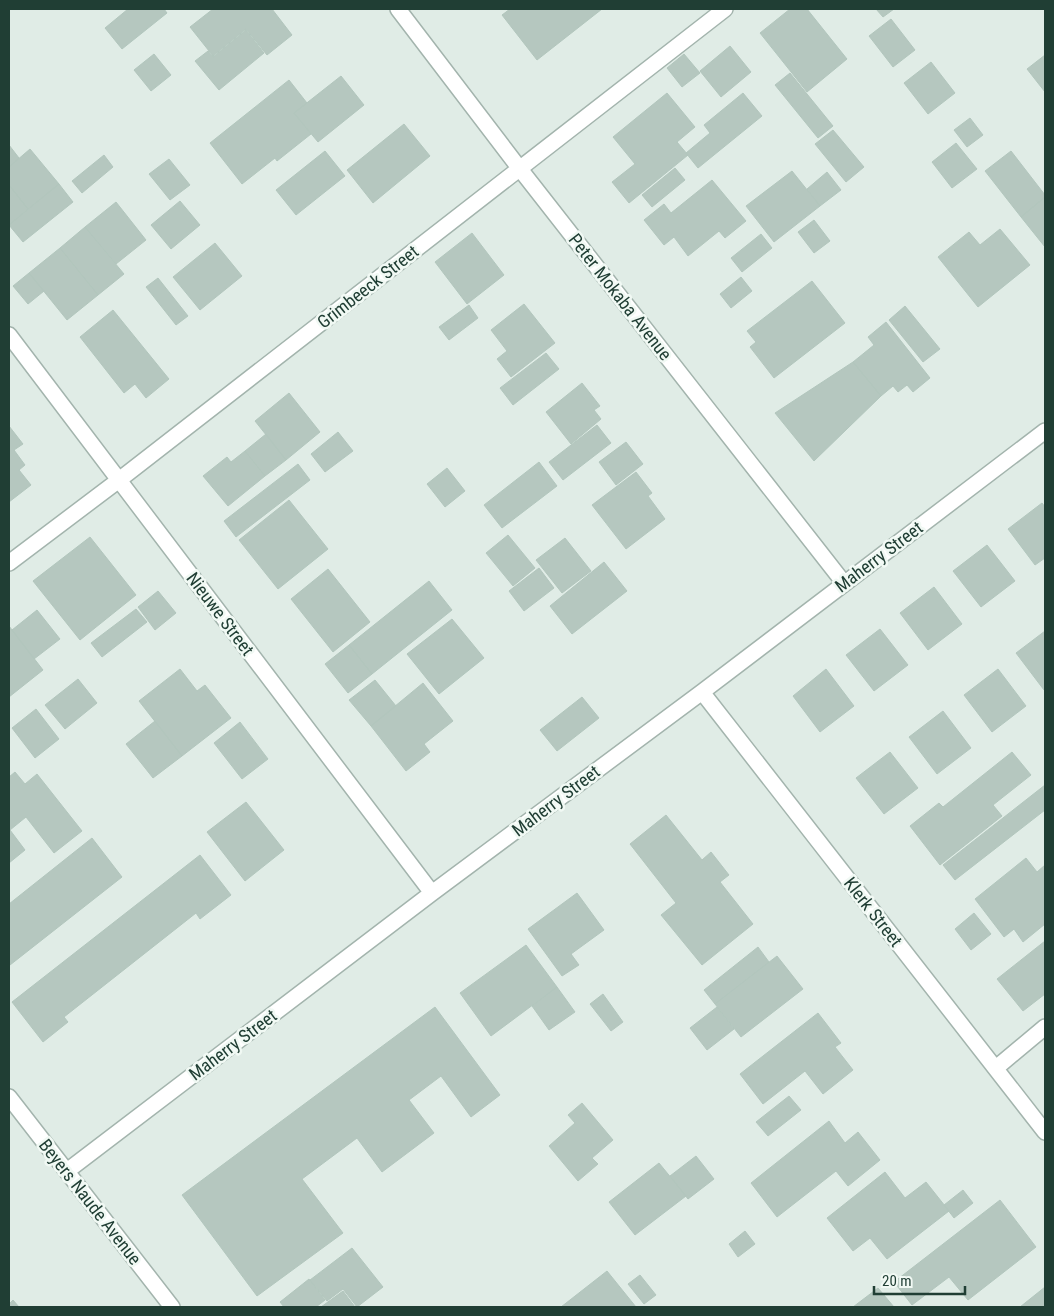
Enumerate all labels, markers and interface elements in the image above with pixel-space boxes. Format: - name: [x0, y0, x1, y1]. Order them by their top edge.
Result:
- street label: Peter Mokaba Avenue: [565, 229, 676, 364]
- street label: Grimbeeck Street: [313, 241, 422, 333]
- street label: Maherry Street: [831, 517, 927, 596]
- street label: Nieuwe Street: [182, 568, 259, 660]
- street label: Maherry Street: [508, 761, 604, 840]
- street label: Klerk Street: [840, 873, 907, 951]
- street label: Maherry Street: [185, 1005, 281, 1084]
- street label: Beyers Naude Avenue: [35, 1135, 146, 1269]
- scale bar: [874, 1264, 965, 1296]
- text: 20 m: [882, 1272, 912, 1290]

